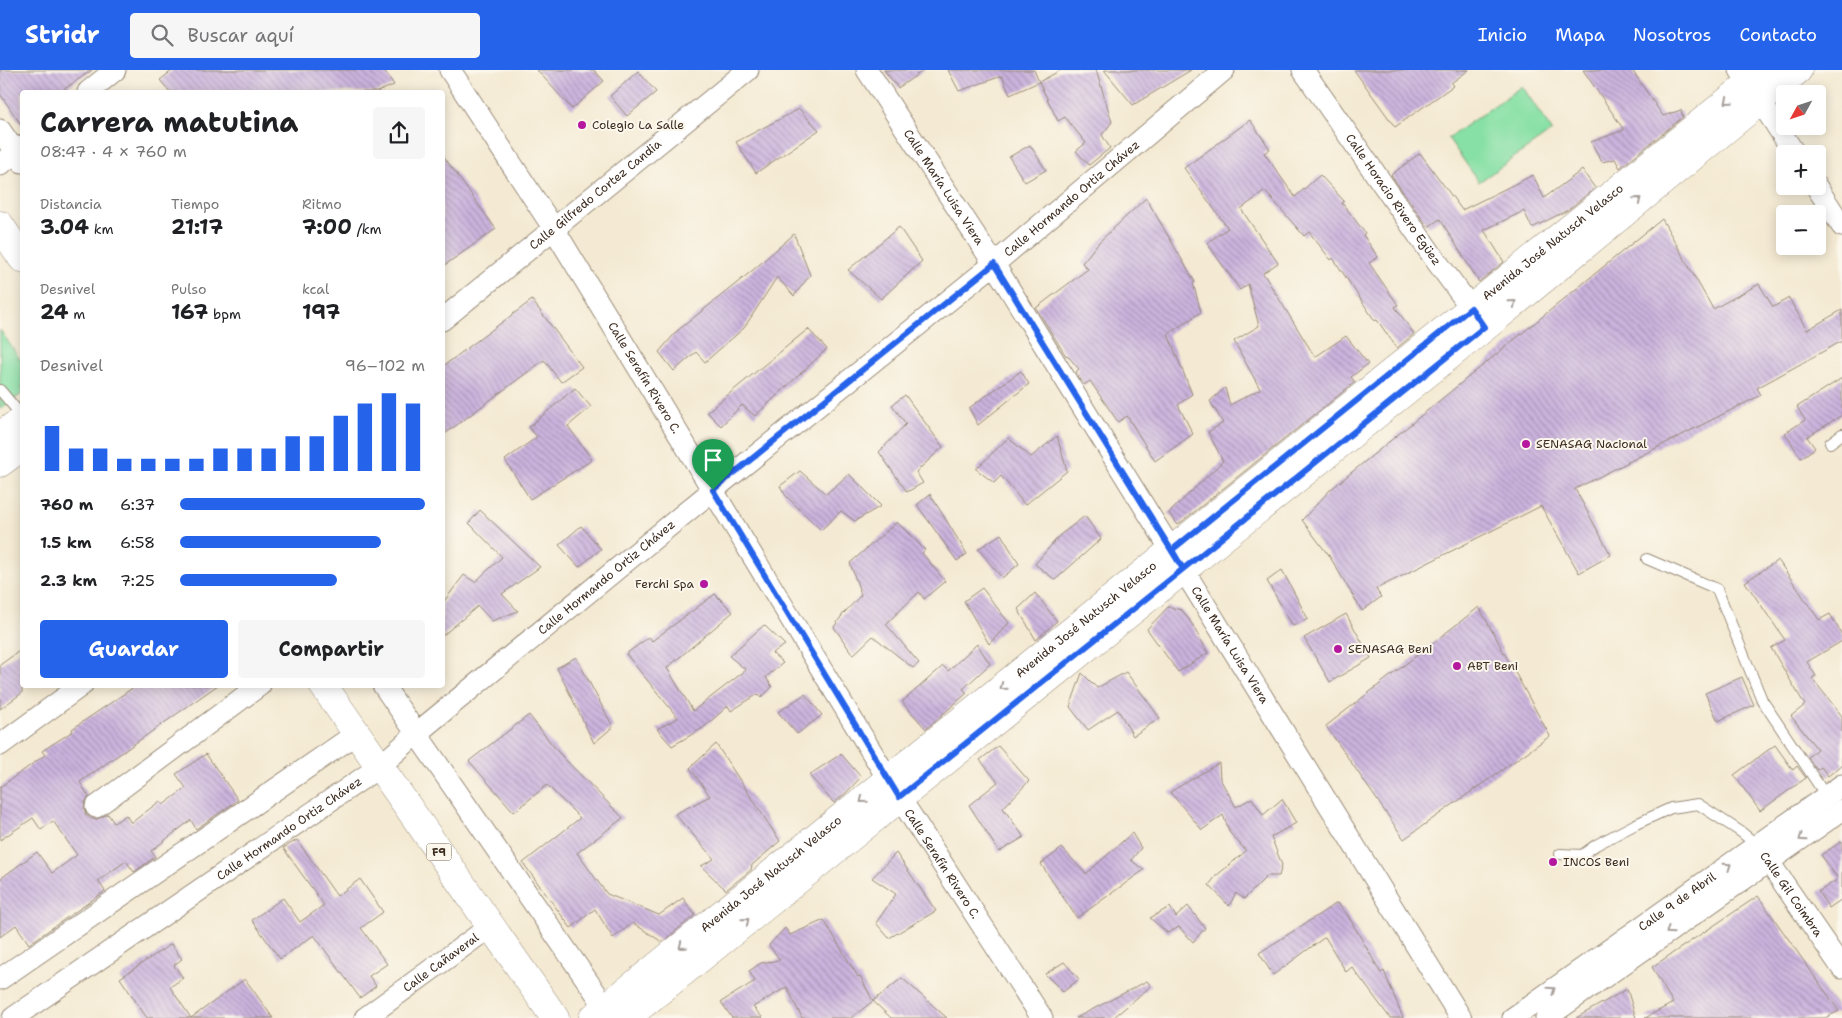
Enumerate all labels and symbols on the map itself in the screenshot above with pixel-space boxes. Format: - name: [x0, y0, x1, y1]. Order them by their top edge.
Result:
- north arrow: [1776, 85, 1826, 135]
- one-way arrow: [1725, 95, 1734, 104]
- place label: Colegio La Salle: [592, 117, 684, 133]
- marker: Colegio La Salle: [576, 119, 588, 131]
- street label: Calle María Luisa Viera: [900, 126, 988, 249]
- street label: Calle Horacio Rivero Egüez: [1342, 131, 1445, 268]
- street label: Calle Gilfredo Cortez Candia: [526, 136, 665, 253]
- street label: Calle Hormando Ortiz Chávez: [1001, 137, 1143, 260]
- street label: Avenida José Natusch Velasco: [1479, 180, 1627, 304]
- one-way arrow: [1633, 197, 1642, 206]
- one-way arrow: [1507, 301, 1516, 309]
- street label: Calle Serafín Rivero C.: [604, 319, 684, 436]
- place label: SENASAG Nacional: [1536, 436, 1647, 452]
- marker: SENASAG Nacional: [1520, 438, 1532, 450]
- pin: [692, 439, 734, 490]
- street label: Calle Hormando Ortiz Chávez: [535, 516, 678, 638]
- street label: Avenida José Natusch Velasco: [1012, 558, 1160, 681]
- place label: Ferchi Spa: [635, 576, 695, 592]
- marker: Ferchi Spa: [698, 578, 710, 590]
- street label: Calle María Luisa Viera: [1188, 583, 1273, 707]
- place label: SENASAG Beni: [1348, 641, 1432, 657]
- marker: SENASAG Beni: [1332, 643, 1344, 655]
- place label: ABT Beni: [1467, 658, 1518, 674]
- marker: ABT Beni: [1451, 660, 1463, 672]
- one-way arrow: [1000, 681, 1009, 689]
- street label: Calle Hormando Ortiz Chávez: [214, 773, 365, 884]
- one-way arrow: [860, 794, 869, 802]
- street label: Calle Serafín Rivero C.: [901, 806, 984, 922]
- street label: Avenida José Natusch Velasco: [697, 812, 845, 936]
- one-way arrow: [1798, 832, 1808, 841]
- road number: F9: [426, 844, 452, 860]
- street label: Calle Gil Coimbra: [1756, 849, 1826, 940]
- place label: INCOS Beni: [1563, 854, 1629, 870]
- marker: INCOS Beni: [1547, 856, 1559, 868]
- one-way arrow: [1722, 863, 1732, 872]
- street label: Calle 9 de Abril: [1635, 869, 1719, 935]
- one-way arrow: [740, 919, 749, 927]
- one-way arrow: [1665, 925, 1675, 934]
- street label: Calle Cañaveral: [400, 929, 482, 996]
- one-way arrow: [679, 941, 688, 950]
- one-way arrow: [1547, 987, 1556, 996]

